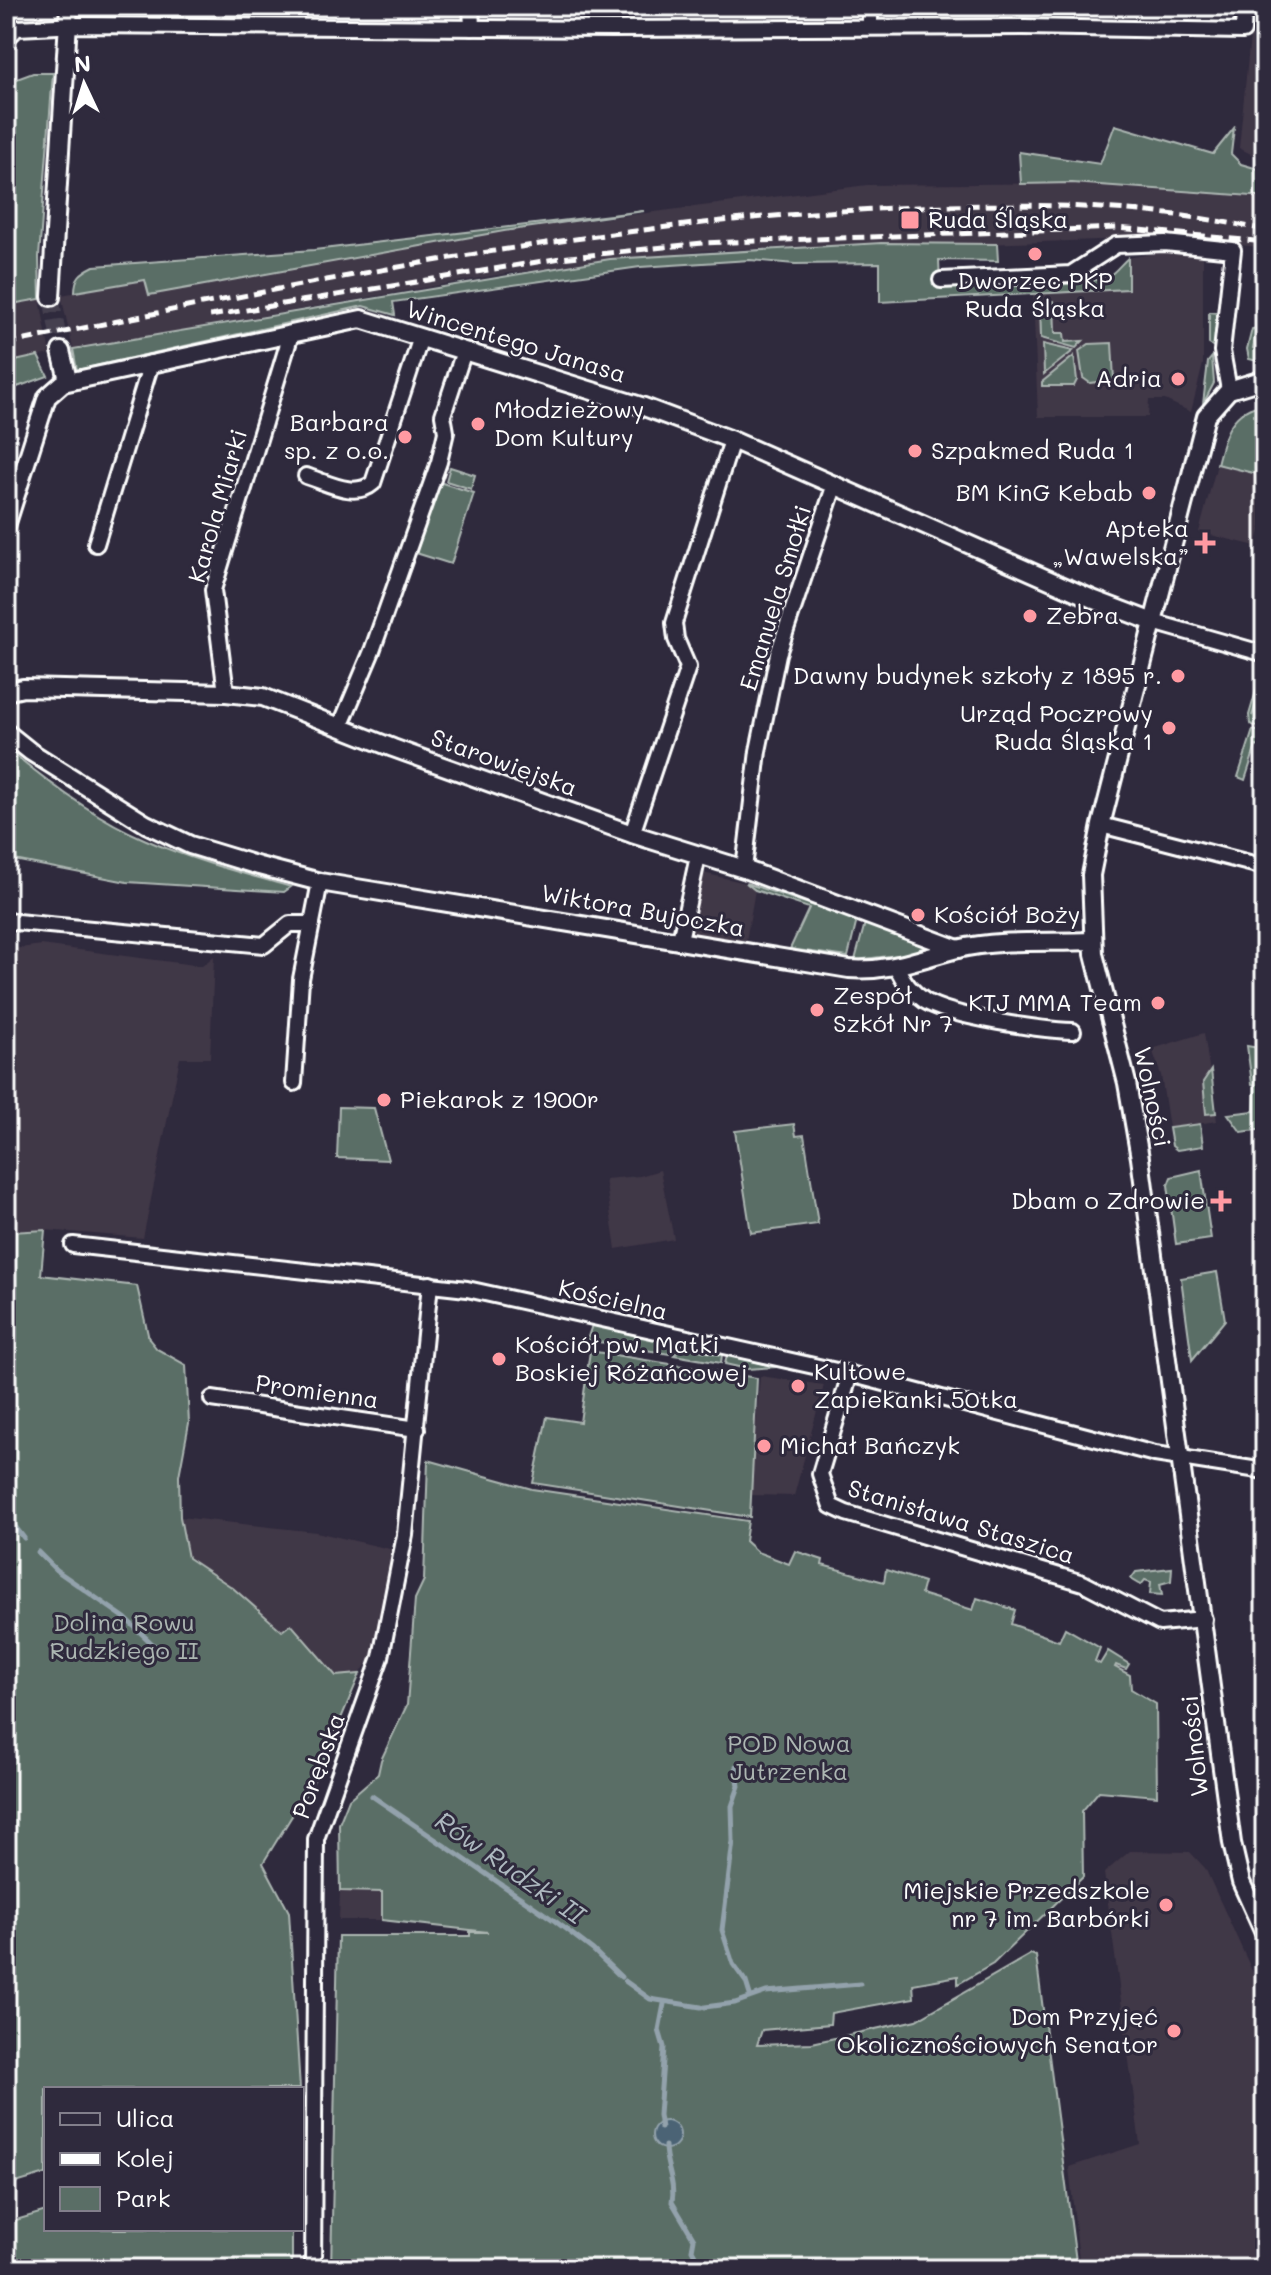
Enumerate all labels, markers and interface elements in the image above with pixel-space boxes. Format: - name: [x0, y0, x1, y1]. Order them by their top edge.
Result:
- north arrow: [44, 44, 124, 124]
- text: N: [73, 49, 92, 79]
- place label: Ruda Śląska: [928, 203, 1068, 234]
- marker: Ruda Śląska: [899, 209, 921, 231]
- marker: Dworzec PKP Ruda Śląska: [1026, 245, 1044, 263]
- place label: Dworzec PKP Ruda Śląska: [957, 264, 1113, 323]
- street label: Wincentego Janasa: [403, 292, 630, 389]
- place label: Adria: [1096, 362, 1162, 393]
- marker: Adria: [1169, 370, 1187, 388]
- place label: Młodzieżowy Dom Kultury: [494, 393, 644, 452]
- place label: Barbara sp. z o.o.: [284, 406, 389, 465]
- marker: Młodzieżowy Dom Kultury: [469, 415, 487, 433]
- street label: Karola Miarki: [180, 425, 253, 586]
- marker: Barbara sp. z o.o.: [396, 428, 414, 446]
- place label: Szpakmed Ruda 1: [931, 434, 1134, 465]
- marker: Szpakmed Ruda 1: [906, 442, 924, 460]
- place label: BM KinG Kebab: [956, 476, 1133, 507]
- marker: BM KinG Kebab: [1140, 484, 1158, 502]
- street label: Emanuela Smołki: [732, 501, 817, 694]
- place label: Apteka „Wawelska”: [1052, 512, 1189, 571]
- marker: Apteka „Wawelska”: [1196, 534, 1214, 552]
- place label: Zebra: [1046, 599, 1119, 630]
- marker: Zebra: [1021, 607, 1039, 625]
- place label: Dawny budynek szkoły z 1895 r.: [793, 659, 1162, 690]
- marker: Dawny budynek szkoły z 1895 r.: [1169, 667, 1187, 685]
- place label: Urząd Poczrowy Ruda Śląska 1: [960, 697, 1153, 756]
- marker: Urząd Poczrowy Ruda Śląska 1: [1160, 719, 1178, 737]
- street label: Starowiejska: [427, 721, 582, 802]
- street label: Wiktora Bujoczka: [539, 876, 747, 943]
- place label: Kościół Boży: [934, 898, 1080, 929]
- marker: Kościół Boży: [909, 906, 927, 924]
- place label: Zespół Szkół Nr 7: [833, 979, 953, 1038]
- place label: KTJ MMA Team: [968, 986, 1142, 1017]
- marker: KTJ MMA Team: [1149, 994, 1167, 1012]
- marker: Zespół Szkół Nr 7: [808, 1001, 826, 1019]
- street label: Wolności: [1128, 1044, 1179, 1150]
- place label: Piekarok z 1900r: [400, 1083, 599, 1114]
- marker: Piekarok z 1900r: [375, 1091, 393, 1109]
- place label: Dbam o Zdrowie: [1011, 1184, 1205, 1215]
- marker: Dbam o Zdrowie: [1212, 1192, 1230, 1210]
- street label: Kościelna: [556, 1271, 671, 1326]
- place label: Kościół pw. Matki Boskiej Różańcowej: [515, 1328, 748, 1387]
- marker: Kościół pw. Matki Boskiej Różańcowej: [490, 1350, 508, 1368]
- place label: Kultowe Zapiekanki 50tka: [814, 1355, 1018, 1414]
- street label: Promienna: [254, 1367, 381, 1414]
- marker: Kultowe Zapiekanki 50tka: [789, 1377, 807, 1395]
- place label: Michał Bańczyk: [780, 1429, 960, 1460]
- marker: Michał Bańczyk: [755, 1437, 773, 1455]
- street label: Stanisława Staszica: [844, 1471, 1079, 1570]
- park label: Dolina Rowu Rudzkiego II: [50, 1606, 198, 1665]
- street label: Wolności: [1173, 1694, 1214, 1798]
- street label: Porębska: [284, 1708, 351, 1823]
- park label: POD Nowa Jutrzenka: [727, 1727, 851, 1786]
- water label: Rów Rudzki II: [429, 1803, 593, 1932]
- place label: Miejskie Przedszkole nr 7 im. Barbórki: [903, 1874, 1150, 1933]
- marker: Miejskie Przedszkole nr 7 im. Barbórki: [1157, 1896, 1175, 1914]
- place label: Dom Przyjęć Okolicznościowych Senator: [836, 2000, 1158, 2059]
- marker: Dom Przyjęć Okolicznościowych Senator: [1165, 2022, 1183, 2040]
- legend: [44, 2087, 304, 2231]
- text: Ulica: [116, 2102, 174, 2133]
- text: Kolej: [116, 2142, 174, 2173]
- text: Park: [116, 2182, 170, 2213]

